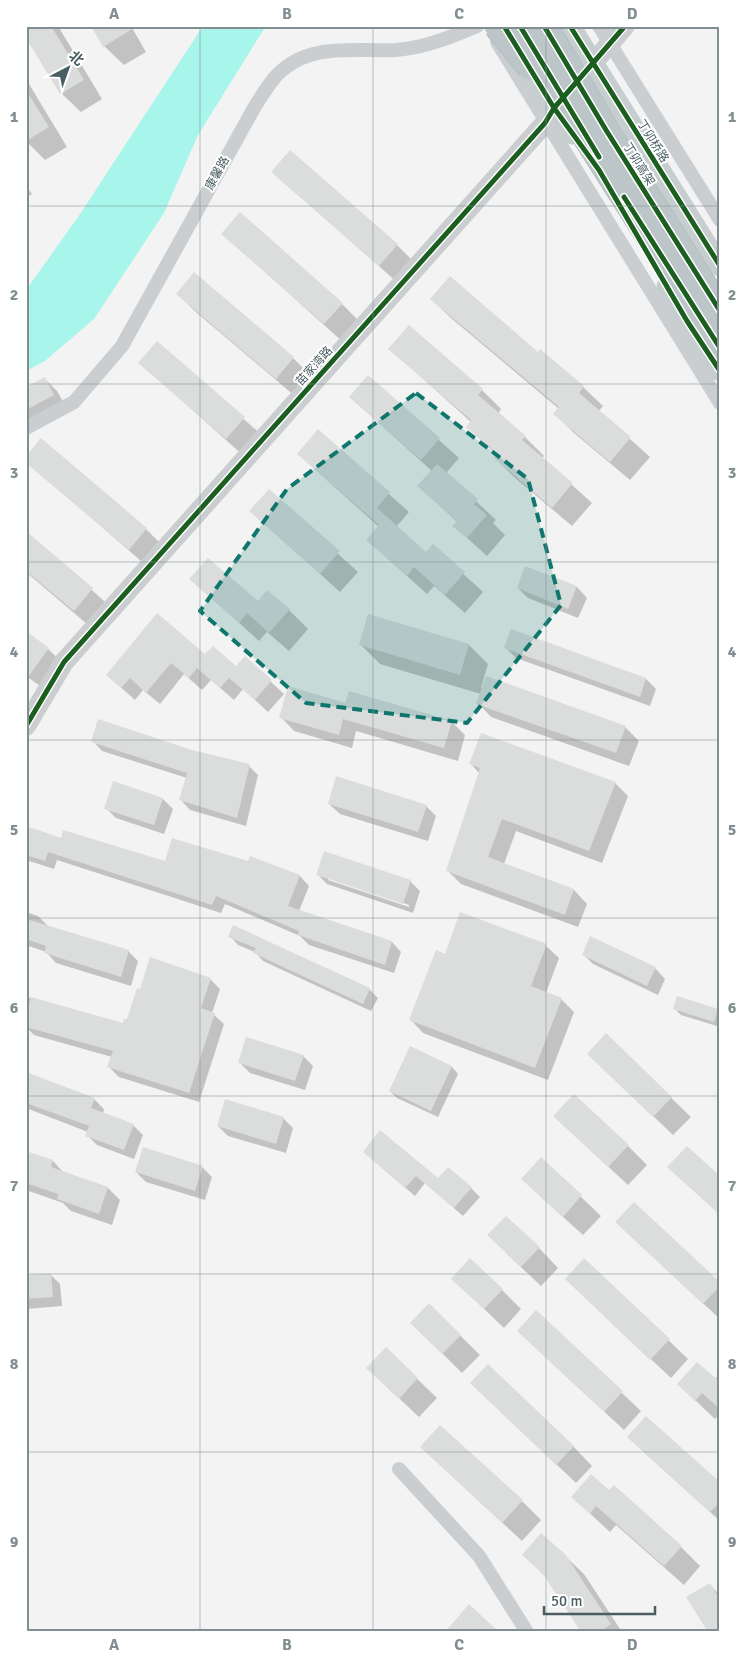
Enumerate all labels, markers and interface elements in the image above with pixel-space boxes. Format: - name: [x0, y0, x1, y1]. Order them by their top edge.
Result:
- text: A: [109, 4, 120, 24]
- text: B: [282, 4, 292, 24]
- text: C: [454, 4, 464, 24]
- text: D: [627, 4, 638, 24]
- north arrow: [42, 42, 92, 92]
- text: 北: [65, 48, 87, 70]
- text: 1: [10, 107, 19, 127]
- text: 1: [728, 107, 737, 127]
- street label: 丁卯桥路: [633, 117, 672, 166]
- street label: 丁卯高架: [619, 140, 658, 189]
- street label: 康馨路: [202, 154, 233, 193]
- text: 2: [10, 285, 18, 305]
- text: 2: [728, 285, 736, 305]
- street label: 苗家湾路: [293, 343, 336, 389]
- text: 3: [10, 463, 18, 483]
- text: 3: [728, 463, 736, 483]
- text: 4: [10, 642, 19, 662]
- text: 4: [728, 642, 737, 662]
- text: 5: [10, 820, 18, 840]
- text: 5: [728, 820, 736, 840]
- text: 6: [10, 998, 19, 1018]
- text: 6: [728, 998, 737, 1018]
- text: 7: [10, 1176, 19, 1196]
- text: 7: [728, 1176, 737, 1196]
- text: 8: [10, 1354, 19, 1374]
- text: 8: [728, 1354, 737, 1374]
- text: 9: [10, 1532, 19, 1552]
- text: 9: [728, 1532, 737, 1552]
- scale bar: [544, 1583, 655, 1615]
- text: 50 m: [551, 1592, 582, 1610]
- text: A: [109, 1635, 120, 1655]
- text: B: [282, 1635, 292, 1655]
- text: C: [454, 1635, 464, 1655]
- text: D: [627, 1635, 638, 1655]

